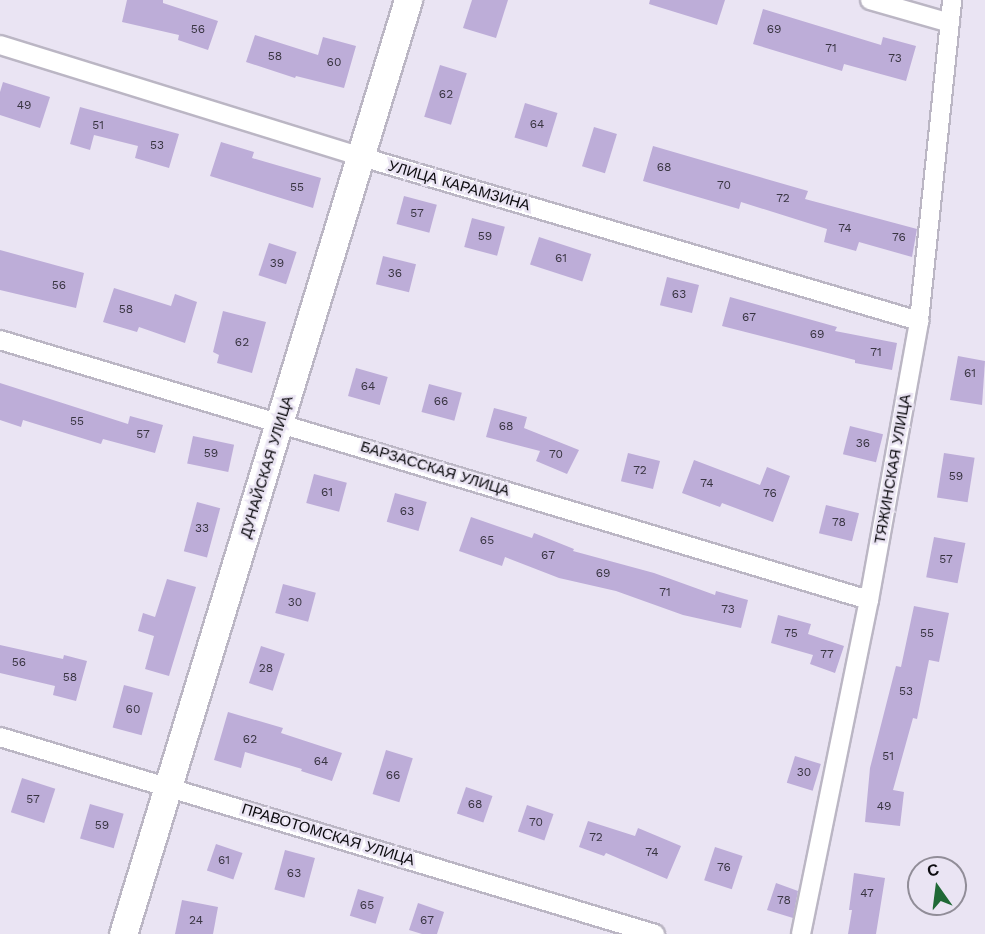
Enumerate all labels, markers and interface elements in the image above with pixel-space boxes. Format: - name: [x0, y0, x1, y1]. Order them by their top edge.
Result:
- house number: 56: [191, 23, 205, 37]
- house number: 69: [767, 23, 781, 37]
- house number: 71: [825, 42, 837, 56]
- house number: 58: [268, 50, 282, 64]
- house number: 73: [888, 52, 902, 66]
- house number: 60: [327, 56, 341, 70]
- house number: 62: [439, 88, 453, 102]
- house number: 49: [17, 99, 31, 113]
- house number: 64: [530, 118, 544, 132]
- house number: 51: [92, 119, 104, 133]
- house number: 53: [150, 139, 164, 153]
- street label: УЛИЦА КАРАМЗИНА: [386, 157, 532, 215]
- house number: 68: [657, 161, 671, 175]
- house number: 70: [717, 179, 731, 193]
- house number: 55: [290, 181, 304, 195]
- house number: 72: [776, 192, 790, 206]
- house number: 57: [410, 207, 424, 221]
- house number: 74: [838, 222, 852, 236]
- house number: 59: [478, 230, 492, 244]
- house number: 76: [892, 231, 906, 245]
- house number: 61: [555, 252, 567, 266]
- house number: 39: [270, 257, 284, 271]
- house number: 36: [388, 267, 402, 281]
- house number: 56: [52, 279, 66, 293]
- house number: 63: [672, 288, 686, 302]
- house number: 58: [119, 303, 133, 317]
- house number: 67: [742, 311, 756, 325]
- house number: 69: [810, 328, 824, 342]
- house number: 62: [235, 336, 249, 350]
- house number: 71: [870, 346, 882, 360]
- house number: 61: [964, 367, 976, 381]
- house number: 64: [361, 380, 375, 394]
- street label: ТЯЖИНСКАЯ УЛИЦА: [871, 393, 915, 545]
- street label: ДУНАЙСКАЯ УЛИЦА: [237, 394, 297, 540]
- house number: 66: [434, 395, 448, 409]
- house number: 55: [70, 415, 84, 429]
- house number: 68: [499, 420, 513, 434]
- house number: 57: [136, 428, 150, 442]
- house number: 36: [856, 437, 870, 451]
- street label: БАРЗАССКАЯ УЛИЦА: [358, 438, 512, 500]
- house number: 59: [204, 447, 218, 461]
- house number: 70: [549, 448, 563, 462]
- house number: 72: [633, 464, 647, 478]
- house number: 59: [949, 470, 963, 484]
- house number: 74: [700, 477, 714, 491]
- house number: 61: [321, 486, 333, 500]
- house number: 76: [763, 487, 777, 501]
- house number: 63: [400, 505, 414, 519]
- house number: 78: [832, 516, 846, 530]
- house number: 33: [195, 522, 209, 536]
- house number: 65: [480, 534, 494, 548]
- house number: 67: [541, 549, 555, 563]
- house number: 57: [939, 553, 953, 567]
- house number: 69: [596, 567, 610, 581]
- house number: 71: [659, 586, 671, 600]
- house number: 30: [288, 596, 302, 610]
- house number: 73: [721, 603, 735, 617]
- house number: 75: [784, 627, 798, 641]
- house number: 55: [920, 627, 934, 641]
- house number: 77: [820, 648, 834, 662]
- house number: 56: [12, 656, 26, 670]
- house number: 28: [259, 662, 273, 676]
- house number: 58: [63, 671, 77, 685]
- house number: 53: [899, 685, 913, 699]
- house number: 60: [126, 703, 140, 717]
- house number: 62: [243, 733, 257, 747]
- house number: 51: [882, 750, 894, 764]
- house number: 64: [314, 755, 328, 769]
- house number: 30: [797, 766, 811, 780]
- house number: 66: [386, 769, 400, 783]
- house number: 57: [26, 793, 40, 807]
- house number: 68: [468, 798, 482, 812]
- street label: ПРАВОТОМСКАЯ УЛИЦА: [239, 800, 417, 870]
- house number: 49: [877, 800, 891, 814]
- house number: 70: [529, 816, 543, 830]
- house number: 59: [95, 819, 109, 833]
- house number: 72: [589, 831, 603, 845]
- house number: 74: [645, 846, 659, 860]
- house number: 61: [218, 854, 230, 868]
- north arrow: [907, 856, 967, 916]
- text: С: [925, 859, 941, 881]
- house number: 76: [717, 861, 731, 875]
- house number: 63: [287, 867, 301, 881]
- house number: 47: [860, 887, 874, 901]
- house number: 78: [777, 894, 791, 908]
- house number: 65: [360, 899, 374, 913]
- house number: 24: [189, 914, 203, 928]
- house number: 67: [420, 914, 434, 928]

